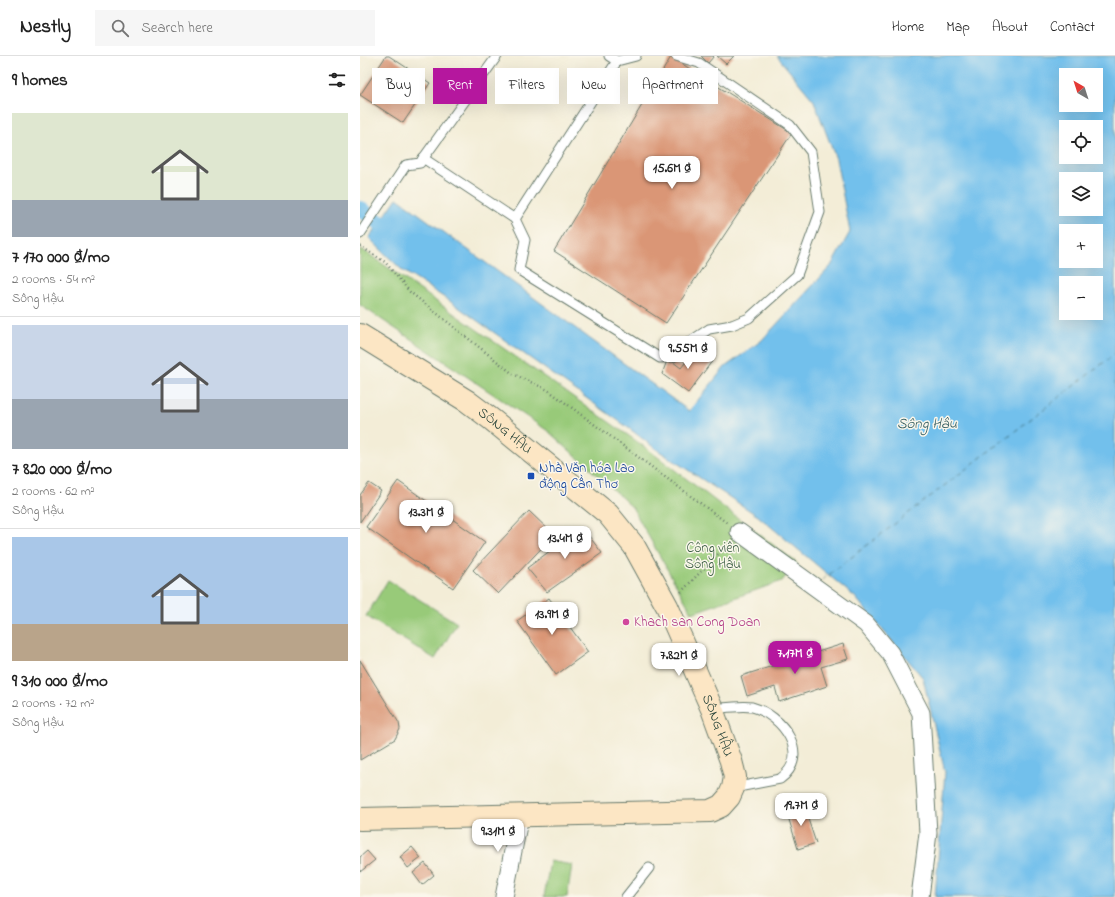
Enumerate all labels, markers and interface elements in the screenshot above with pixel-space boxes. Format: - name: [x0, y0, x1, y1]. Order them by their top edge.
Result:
- search box: [95, 10, 375, 46]
- text: Nestly: [20, 14, 71, 41]
- icon: search: [109, 17, 131, 39]
- text: Search here: [141, 17, 213, 39]
- text: Home: [892, 17, 924, 38]
- text: Map: [946, 17, 970, 38]
- text: About: [992, 17, 1028, 38]
- text: Contact: [1050, 17, 1095, 38]
- text: 9 homes: [12, 68, 68, 93]
- chip: Buy: [372, 68, 425, 104]
- chip: Rent: [433, 68, 487, 104]
- chip: Filters: [495, 68, 559, 104]
- chip: New: [567, 68, 620, 104]
- chip: Apartment: [628, 68, 718, 104]
- north arrow: [1059, 68, 1103, 112]
- map controls: [1059, 68, 1103, 320]
- icon: filters: [326, 69, 348, 91]
- button: locate: [1059, 120, 1103, 164]
- icon: home: [144, 139, 216, 211]
- pin: 15.6M ₫: [635, 156, 709, 190]
- text: 15.6M ₫: [653, 159, 691, 178]
- button: layers: [1059, 172, 1103, 216]
- button: +: [1059, 224, 1103, 268]
- text: 7 170 000 ₫/mo: [12, 245, 110, 270]
- text: 2 rooms · 54 m²: [12, 270, 95, 289]
- button: −: [1059, 276, 1103, 320]
- text: Sông Hậu: [12, 289, 64, 308]
- pin: 9.55M ₫: [651, 336, 725, 370]
- text: 9.55M ₫: [668, 339, 708, 358]
- icon: home: [144, 351, 216, 423]
- street label: SÔNG HẬU: [473, 402, 537, 459]
- water label: Sông Hậu: [897, 413, 958, 436]
- text: 7 820 000 ₫/mo: [12, 457, 112, 482]
- place label: Nhà Văn hóa Lao động Cần Thơ: [539, 458, 635, 496]
- marker: Nhà Văn hóa Lao động Cần Thơ: [526, 471, 536, 481]
- text: 2 rooms · 62 m²: [12, 482, 95, 501]
- pin: 13.3M ₫: [389, 500, 463, 534]
- text: Sông Hậu: [12, 501, 64, 520]
- text: 13.3M ₫: [408, 503, 444, 522]
- pin: 13.4M ₫: [528, 526, 602, 560]
- text: 13.4M ₫: [547, 529, 583, 548]
- park label: Công viên Sông Hậu: [685, 538, 741, 576]
- icon: home: [144, 563, 216, 635]
- pin: 13.9M ₫: [515, 602, 589, 636]
- text: 13.9M ₫: [535, 605, 569, 624]
- place label: Khach san Cong Doan: [634, 612, 760, 634]
- marker: Khach san Cong Doan: [621, 617, 631, 627]
- pin: 7.17M ₫: [758, 641, 832, 675]
- pin: 7.82M ₫: [642, 643, 716, 677]
- text: 7.17M ₫: [777, 644, 813, 663]
- text: 7.82M ₫: [660, 646, 698, 665]
- text: 9 310 000 ₫/mo: [12, 669, 108, 694]
- street label: SÔNG HẬU: [696, 691, 739, 760]
- text: 2 rooms · 72 m²: [12, 694, 94, 713]
- text: Sông Hậu: [12, 713, 64, 732]
- pin: 19.7M ₫: [764, 793, 838, 827]
- text: 19.7M ₫: [784, 796, 818, 815]
- pin: 9.31M ₫: [461, 819, 535, 853]
- text: 9.31M ₫: [481, 822, 515, 841]

